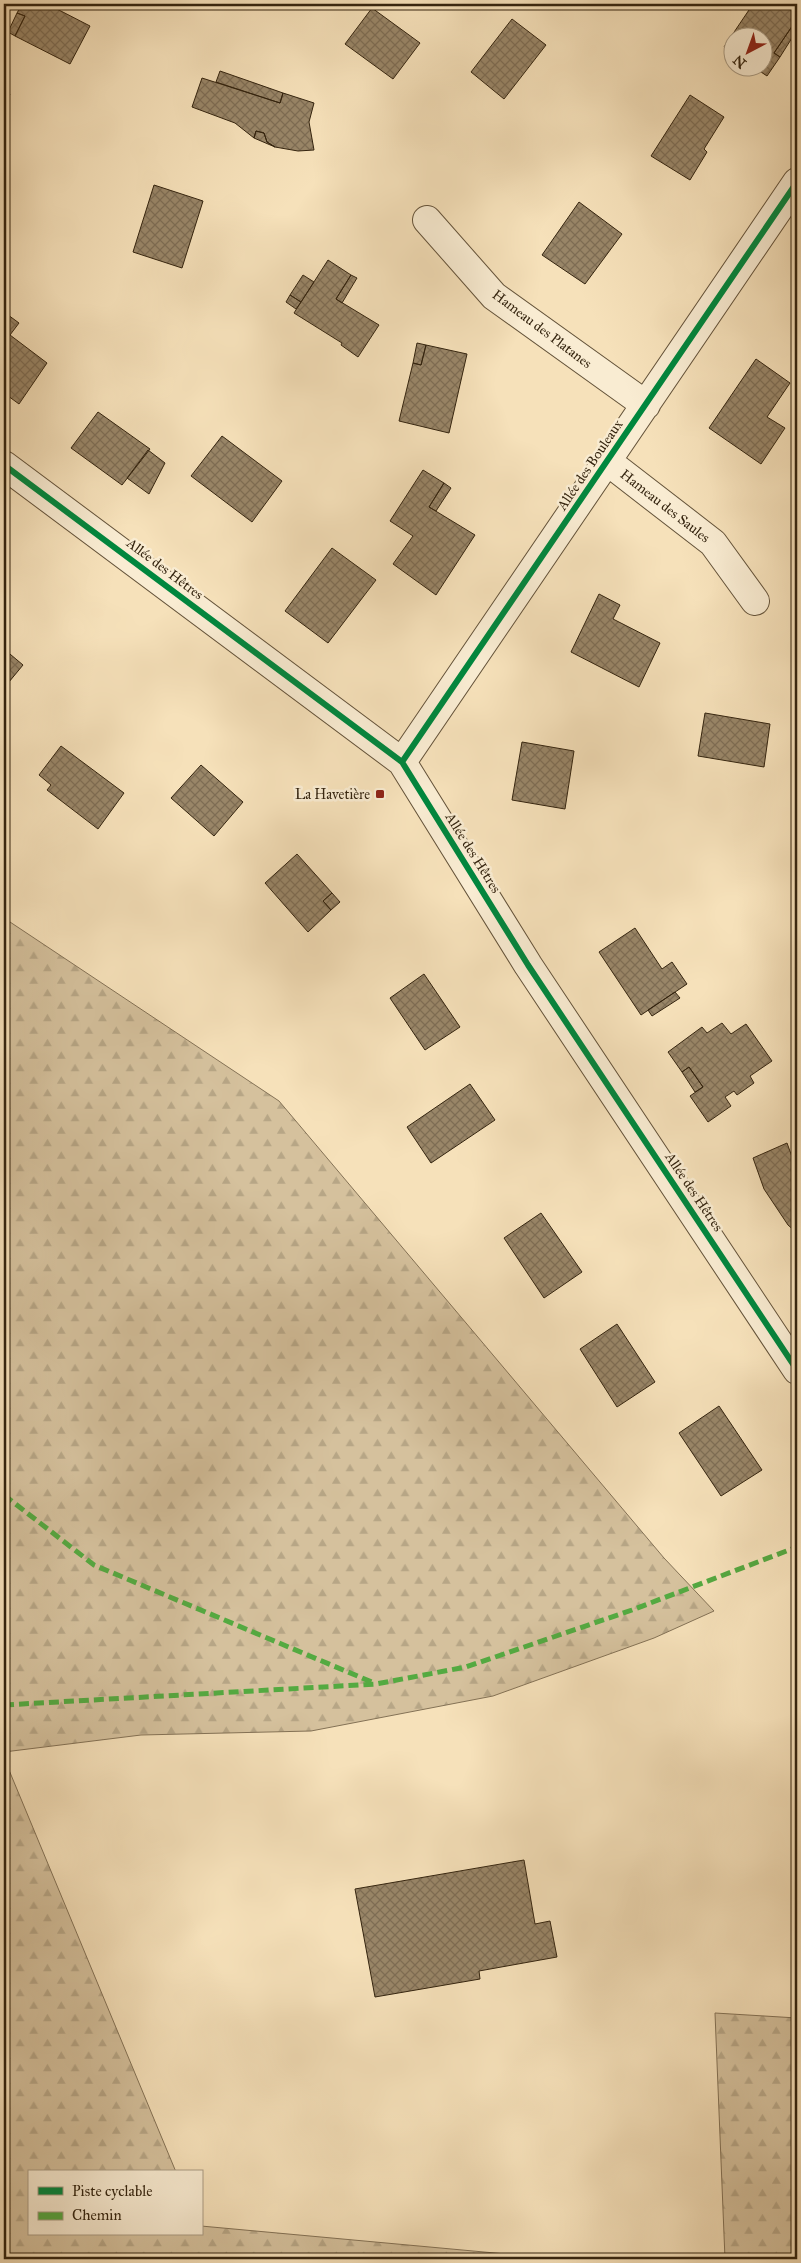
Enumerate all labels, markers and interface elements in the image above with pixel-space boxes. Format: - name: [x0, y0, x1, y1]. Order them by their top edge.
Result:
- north arrow: [724, 28, 774, 78]
- text: N: [730, 51, 750, 72]
- street label: Hameau des Platanes: [489, 286, 595, 372]
- street label: Allée des Bouleaux: [553, 416, 627, 514]
- street label: Hameau des Saules: [617, 466, 713, 546]
- street label: Allée des Hêtres: [123, 534, 207, 603]
- place label: La Havetière: [295, 786, 370, 803]
- marker: La Havetière: [374, 788, 386, 800]
- street label: Allée des Hêtres: [441, 809, 504, 896]
- street label: Allée des Hêtres: [661, 1149, 727, 1235]
- legend: [28, 2170, 202, 2236]
- text: Piste cyclable: [72, 2182, 152, 2200]
- text: Chemin: [72, 2206, 122, 2224]

